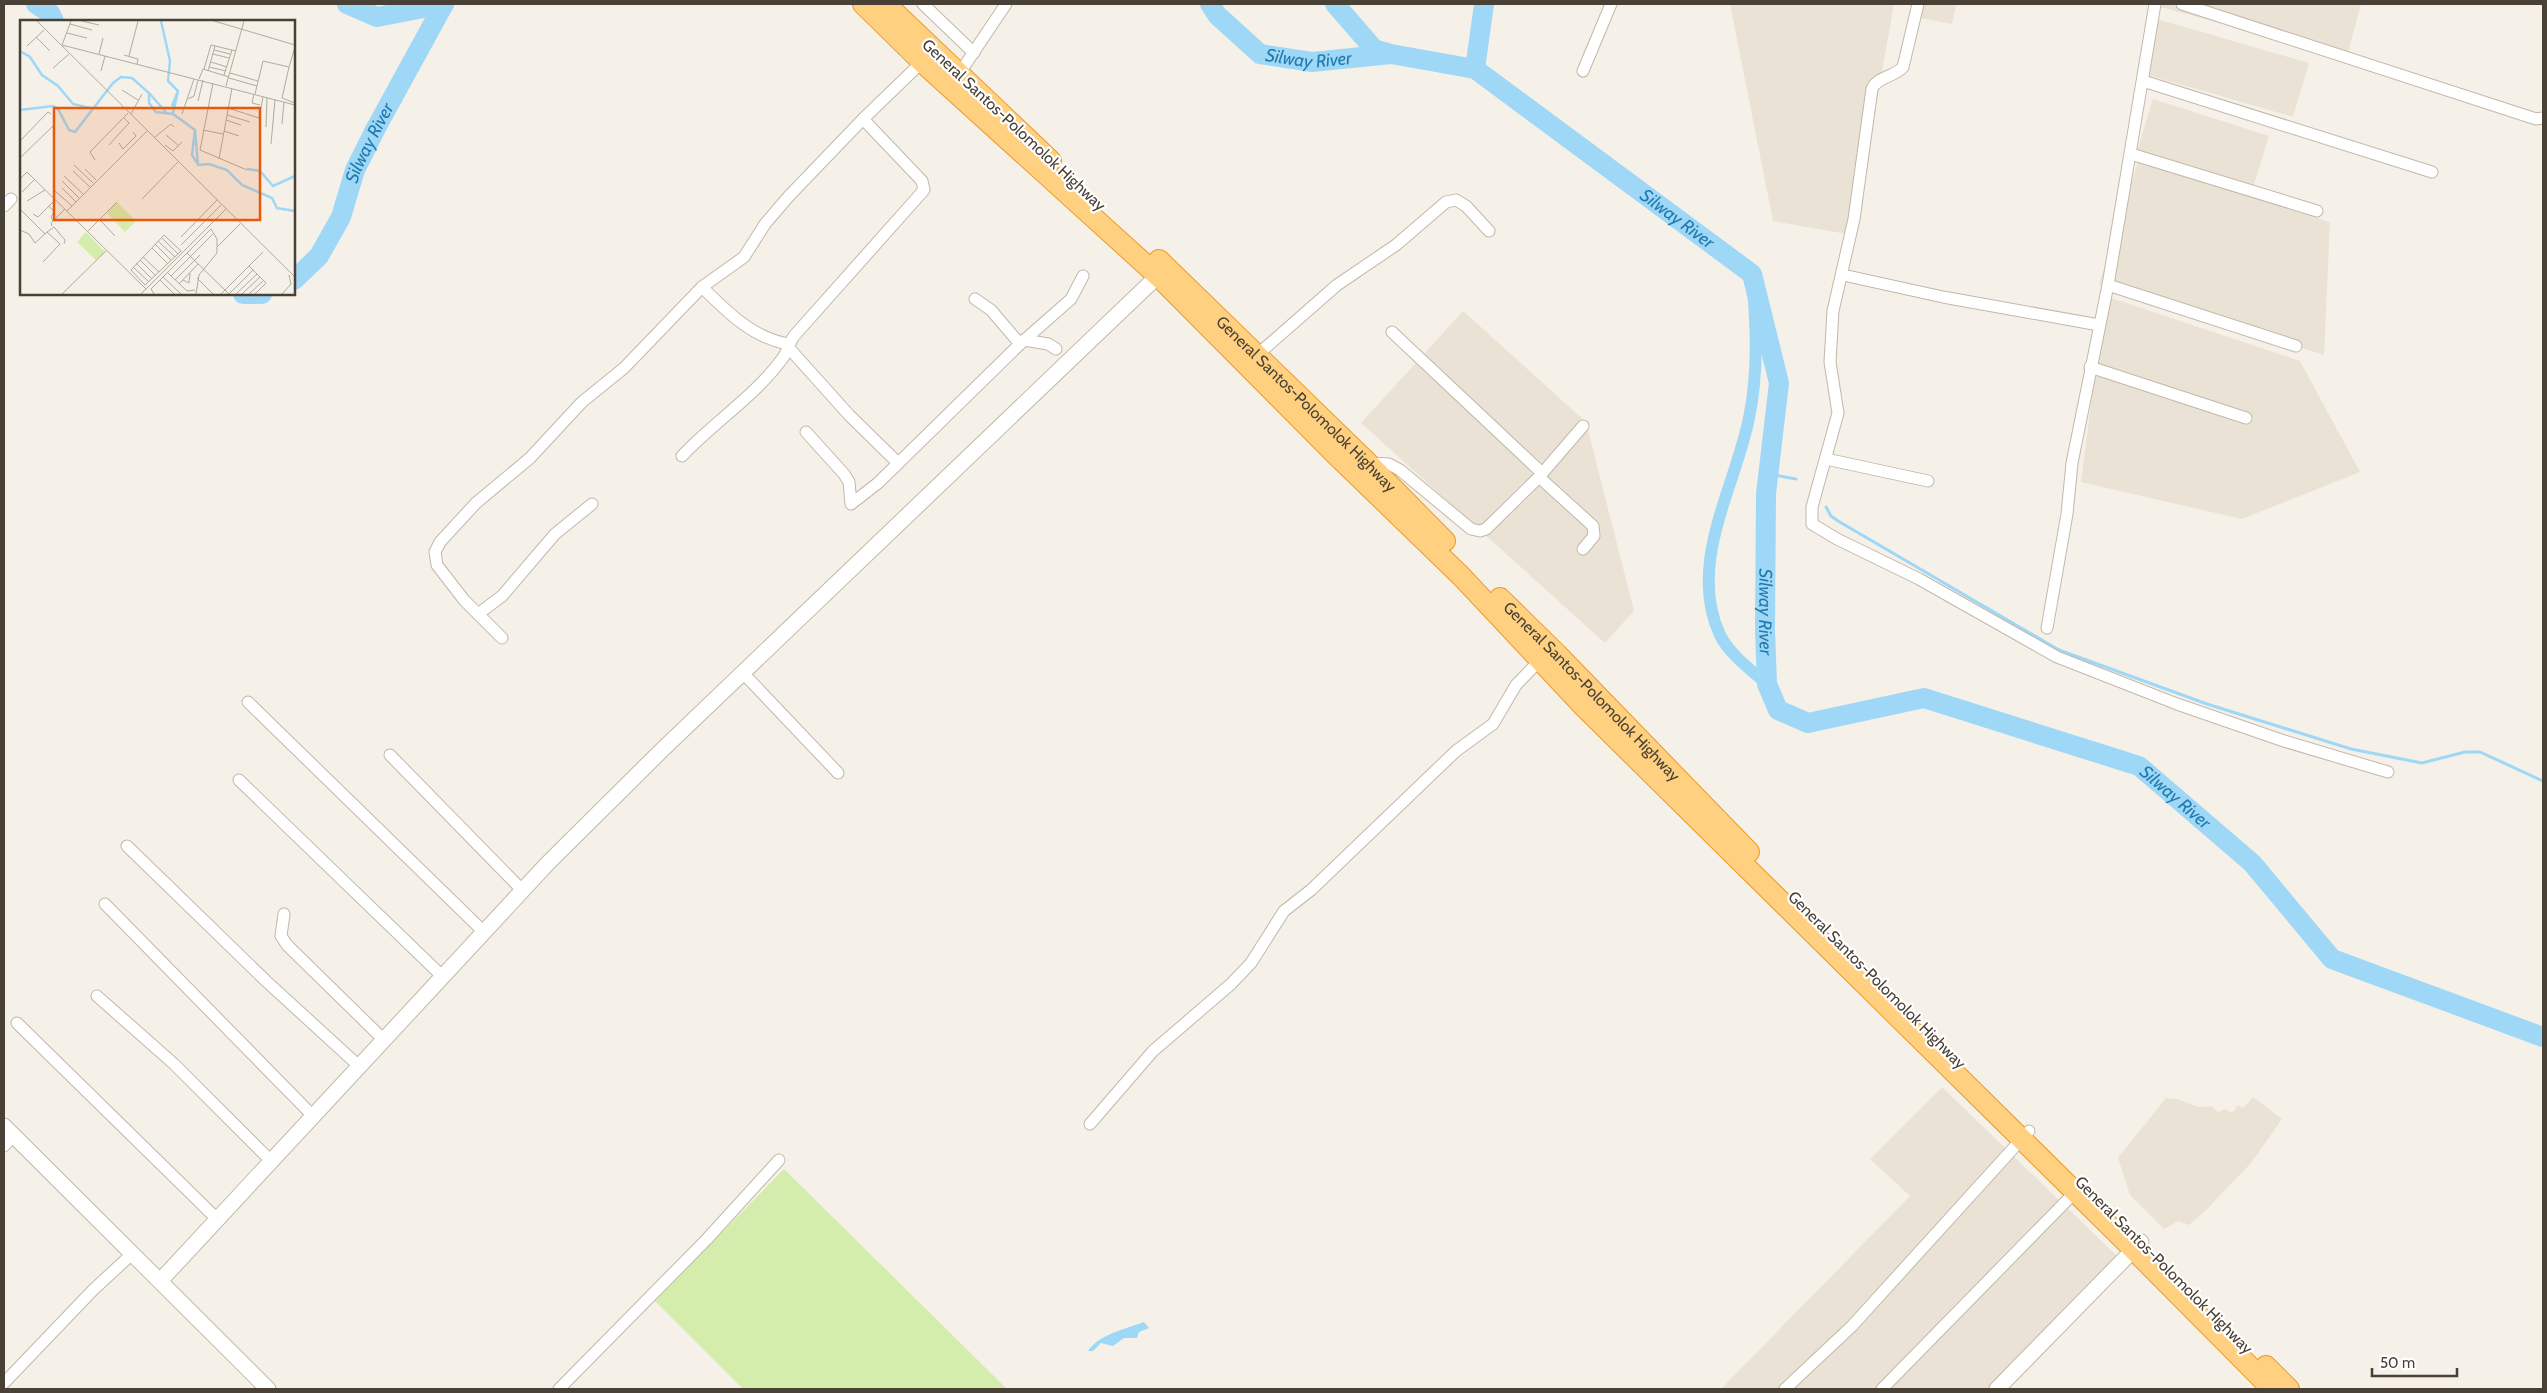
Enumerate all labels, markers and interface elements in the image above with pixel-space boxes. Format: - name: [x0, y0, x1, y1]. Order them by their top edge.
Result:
- inset map: [20, 20, 295, 295]
- street label: General Santos-Polomolok Highway: [918, 35, 1110, 215]
- water label: Silway River: [1264, 44, 1354, 73]
- water label: Silway River: [341, 98, 399, 185]
- water label: Silway River: [1636, 184, 1720, 254]
- street label: General Santos-Polomolok Highway: [1213, 312, 1401, 496]
- water label: Silway River: [1754, 569, 1777, 657]
- street label: General Santos-Polomolok Highway: [1500, 598, 1684, 785]
- water label: Silway River: [2135, 761, 2216, 835]
- street label: General Santos-Polomolok Highway: [1784, 887, 1970, 1073]
- street label: General Santos-Polomolok Highway: [2071, 1172, 2257, 1358]
- scale bar: [2372, 1346, 2457, 1378]
- text: 50 m: [2380, 1354, 2415, 1372]

